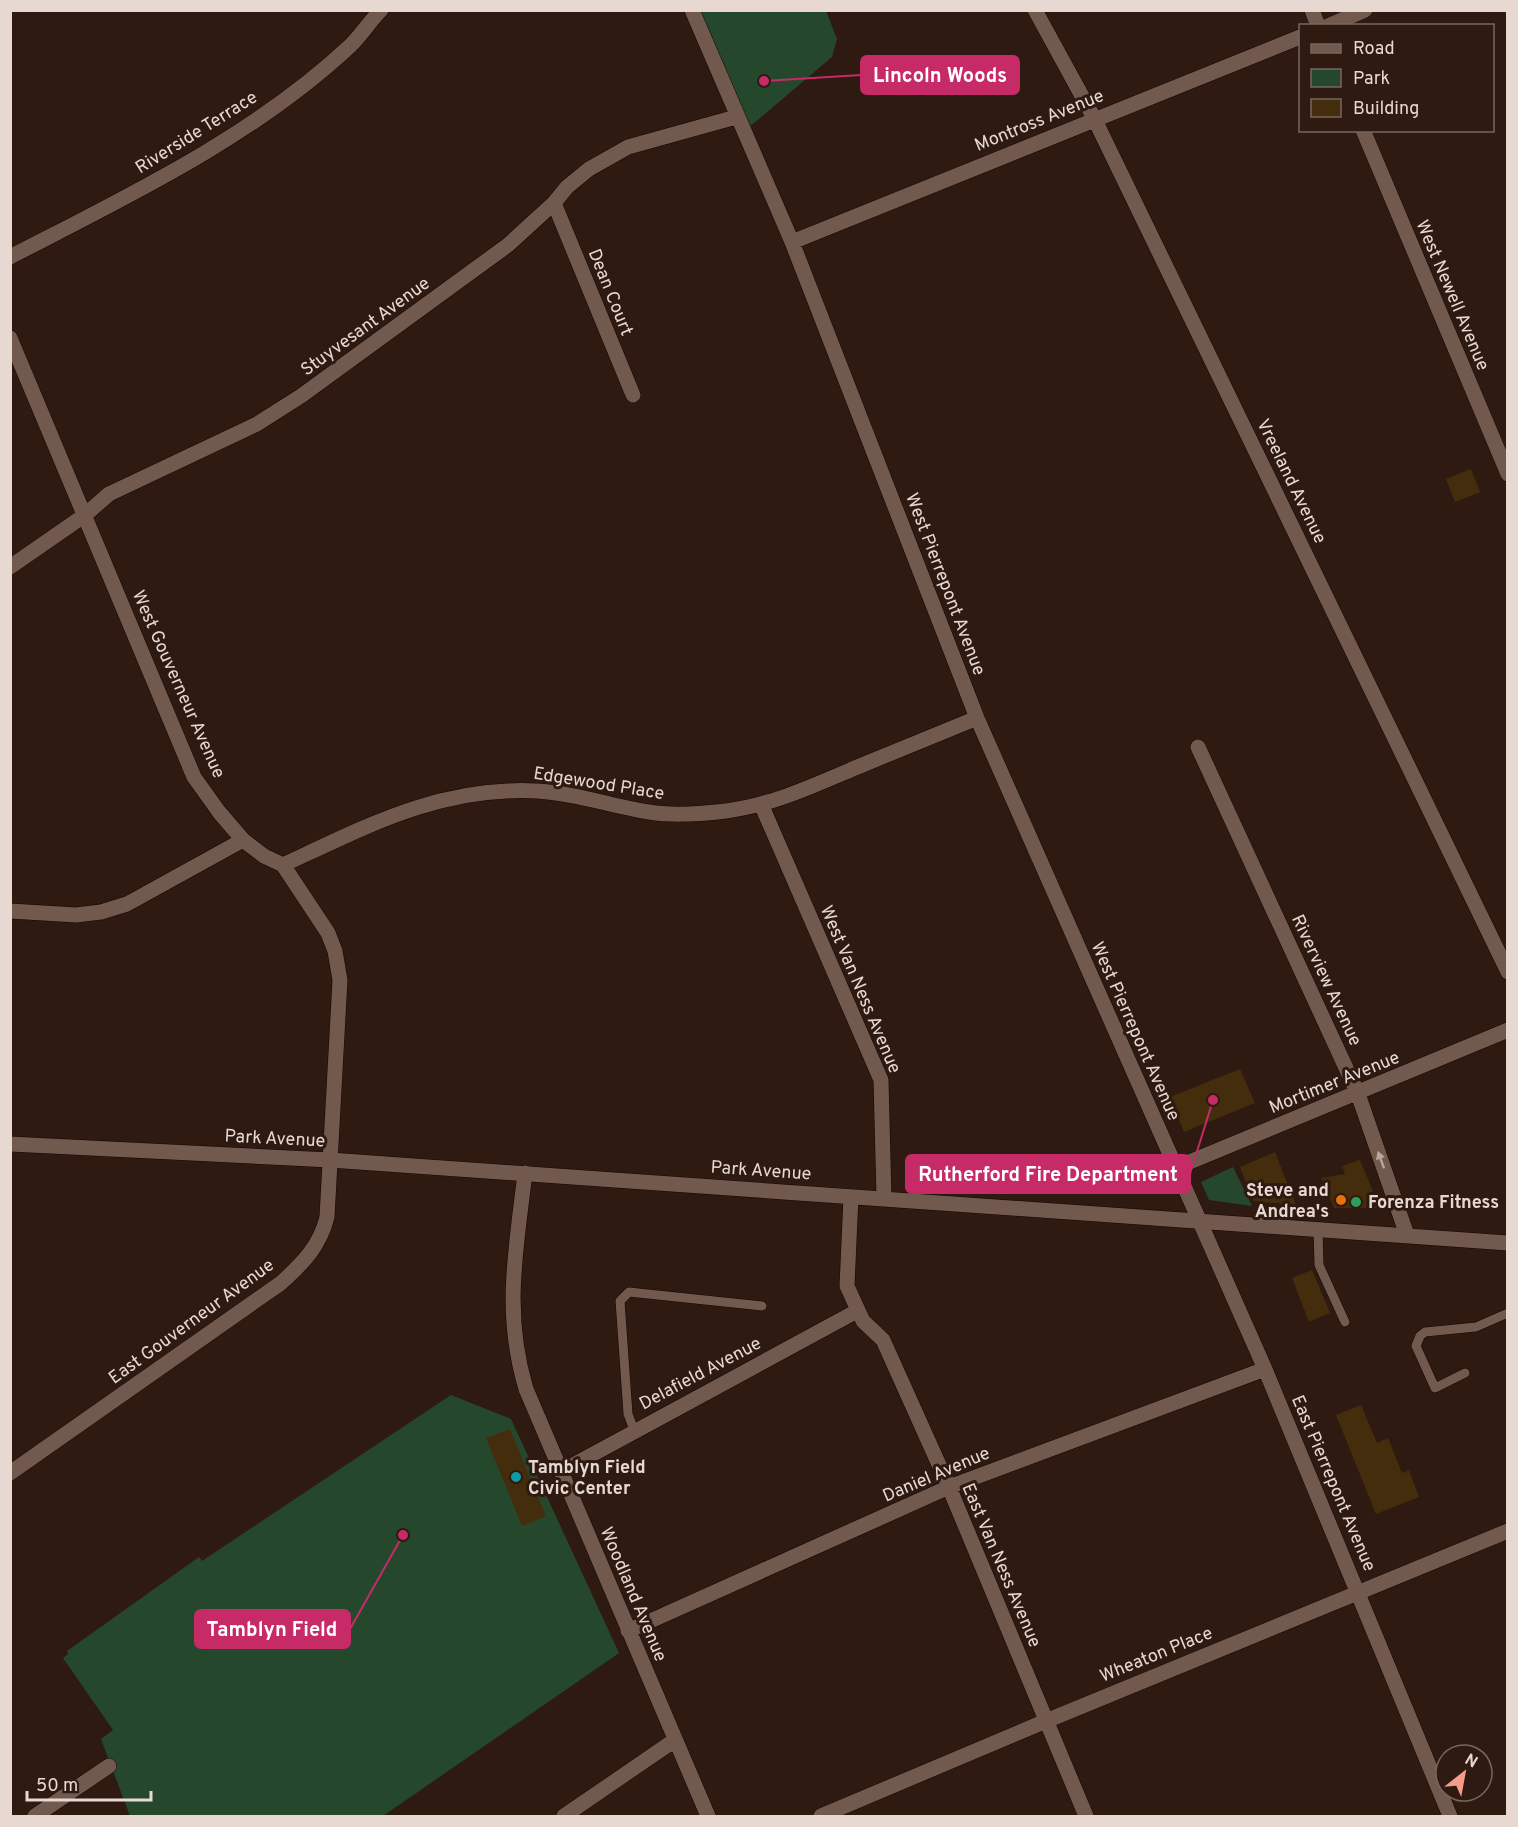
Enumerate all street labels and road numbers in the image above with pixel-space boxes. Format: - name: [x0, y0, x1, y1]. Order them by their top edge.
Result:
- street label: Montross Avenue: [972, 85, 1108, 158]
- street label: Riverside Terrace: [132, 87, 262, 180]
- street label: West Newell Avenue: [1410, 217, 1494, 374]
- street label: Dean Court: [582, 246, 637, 339]
- street label: Stuyvesant Avenue: [297, 273, 435, 382]
- street label: Vreeland Avenue: [1251, 416, 1331, 548]
- street label: West Pierrepont Avenue: [899, 490, 990, 679]
- street label: West Gouverneur Avenue: [126, 587, 229, 782]
- street label: Edgewood Place: [532, 763, 666, 806]
- street label: West Van Ness Avenue: [814, 902, 905, 1077]
- street label: Riverview Avenue: [1285, 911, 1366, 1050]
- street label: West Pierrepont Avenue: [1085, 939, 1184, 1125]
- street label: Mortimer Avenue: [1266, 1047, 1403, 1120]
- street label: Park Avenue: [224, 1125, 326, 1154]
- street label: Park Avenue: [710, 1157, 812, 1186]
- street label: East Gouverneur Avenue: [105, 1254, 279, 1390]
- street label: Delafield Avenue: [636, 1333, 766, 1416]
- street label: East Pierrepont Avenue: [1285, 1392, 1380, 1575]
- street label: Daniel Avenue: [879, 1442, 994, 1508]
- street label: East Van Ness Avenue: [956, 1480, 1046, 1651]
- street label: Woodland Avenue: [594, 1524, 671, 1665]
- street label: Wheaton Place: [1097, 1622, 1216, 1689]

